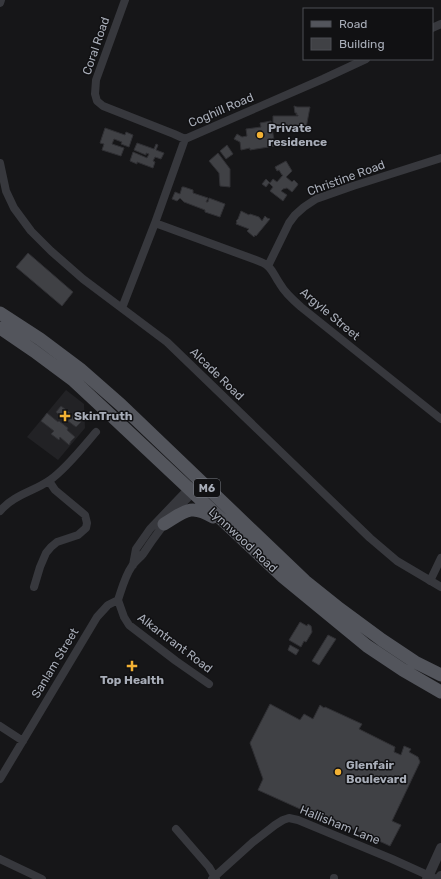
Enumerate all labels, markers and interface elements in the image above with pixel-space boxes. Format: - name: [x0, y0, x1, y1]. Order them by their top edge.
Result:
- legend: [303, 8, 433, 60]
- street label: Coral Road: [80, 15, 112, 77]
- text: Road: [339, 17, 367, 31]
- text: Building: [339, 37, 385, 51]
- street label: Coghill Road: [186, 90, 256, 130]
- place label: Private residence: [268, 121, 327, 149]
- marker: Private residence: [255, 130, 265, 140]
- street label: Christine Road: [305, 157, 387, 199]
- street label: Argyle Street: [297, 285, 363, 343]
- street label: Alcade Road: [187, 345, 247, 403]
- place label: SkinTruth: [74, 409, 133, 423]
- marker: SkinTruth: [59, 410, 71, 422]
- road number: M6: [194, 479, 220, 497]
- street label: Lynnwood Road: [206, 505, 280, 575]
- street label: Alkantrant Road: [135, 610, 215, 676]
- street label: Sanlam Street: [29, 625, 82, 701]
- marker: Top Health: [126, 660, 138, 672]
- place label: Top Health: [100, 673, 164, 687]
- place label: Glenfair Boulevard: [346, 758, 407, 786]
- marker: Glenfair Boulevard: [333, 767, 343, 777]
- street label: Hallisham Lane: [298, 803, 382, 848]

